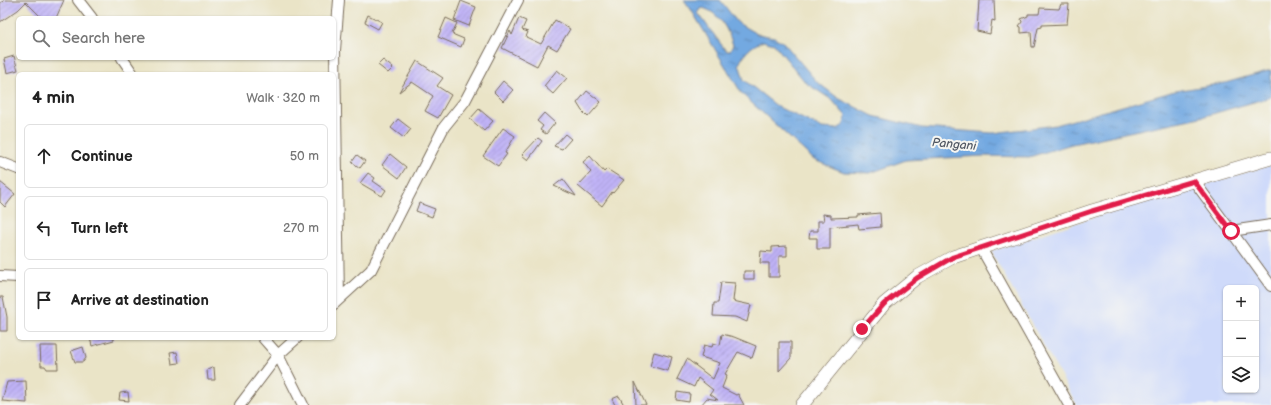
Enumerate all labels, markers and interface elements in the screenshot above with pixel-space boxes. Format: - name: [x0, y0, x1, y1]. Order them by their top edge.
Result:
- search box: [16, 16, 336, 60]
- icon: search: [30, 27, 52, 49]
- text: Search here: [62, 29, 145, 48]
- text: 4 min: [32, 88, 75, 108]
- text: Walk · 320 m: [246, 90, 320, 106]
- water label: Pangani: [931, 135, 978, 154]
- icon: ahead: [33, 145, 55, 167]
- text: Continue: [71, 147, 133, 166]
- text: 50 m: [290, 148, 319, 164]
- icon: left: [33, 217, 55, 239]
- text: Turn left: [71, 219, 128, 238]
- text: 270 m: [283, 220, 319, 236]
- route start: [1222, 222, 1240, 240]
- map controls: [1223, 285, 1259, 393]
- button: +: [1223, 285, 1259, 321]
- icon: arrive: [33, 289, 55, 311]
- text: Arrive at destination: [71, 291, 209, 310]
- route end: [853, 320, 871, 338]
- button: −: [1223, 321, 1259, 357]
- button: layers: [1223, 357, 1259, 393]

